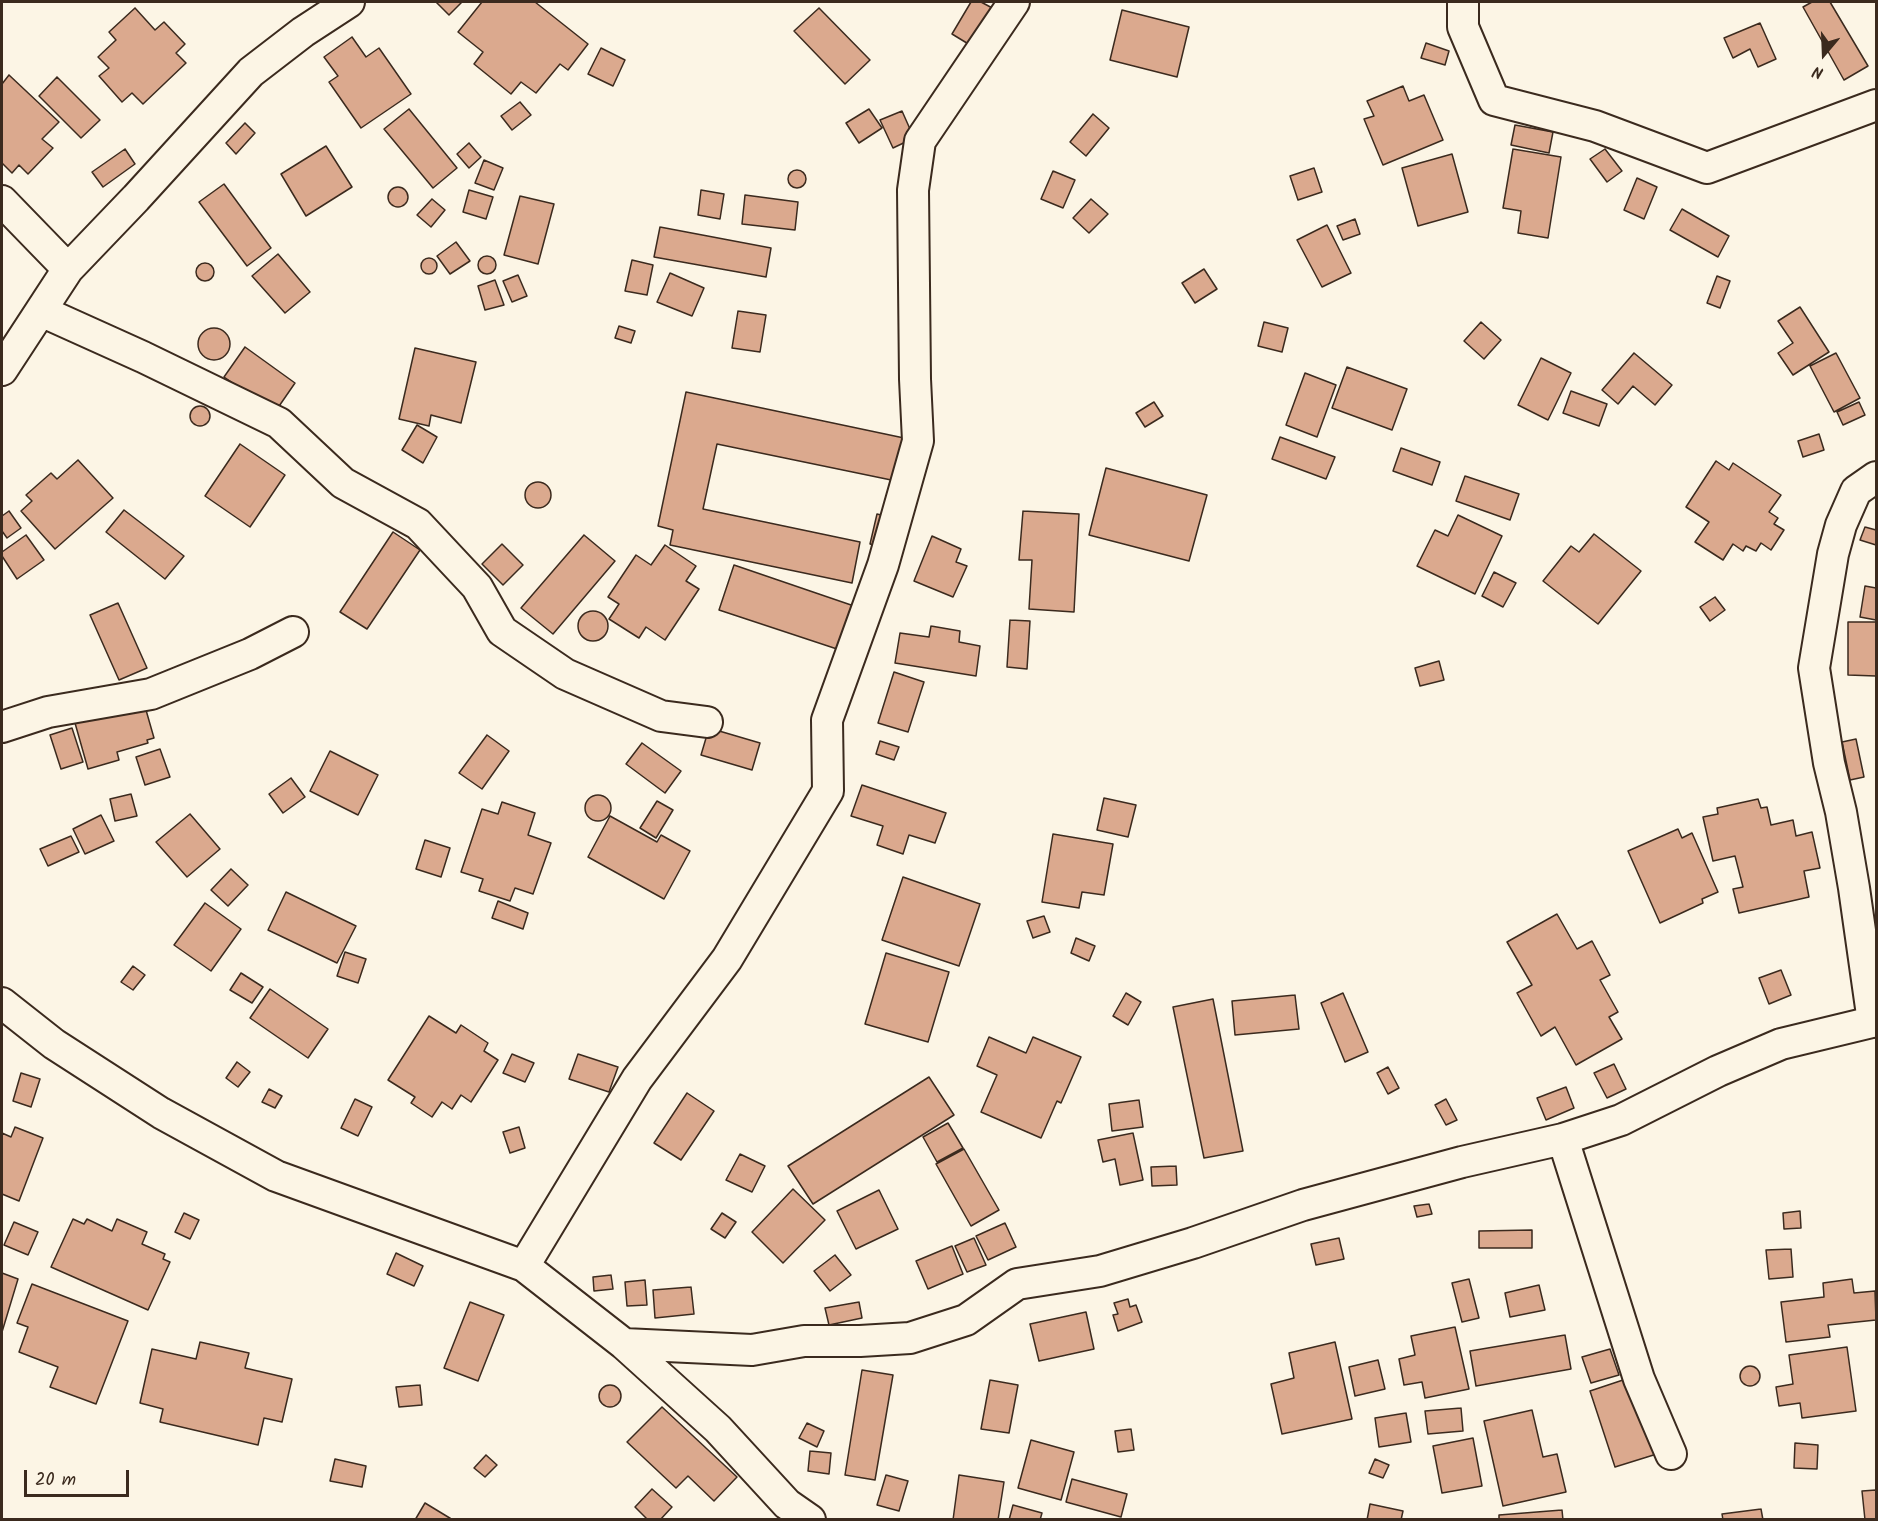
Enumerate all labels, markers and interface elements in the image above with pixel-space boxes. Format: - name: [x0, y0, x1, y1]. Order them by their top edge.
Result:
- north arrow: [1794, 24, 1854, 84]
- text: N: [1809, 58, 1827, 85]
- scale bar: [27, 1458, 132, 1496]
- text: 20 m: [35, 1466, 76, 1495]

